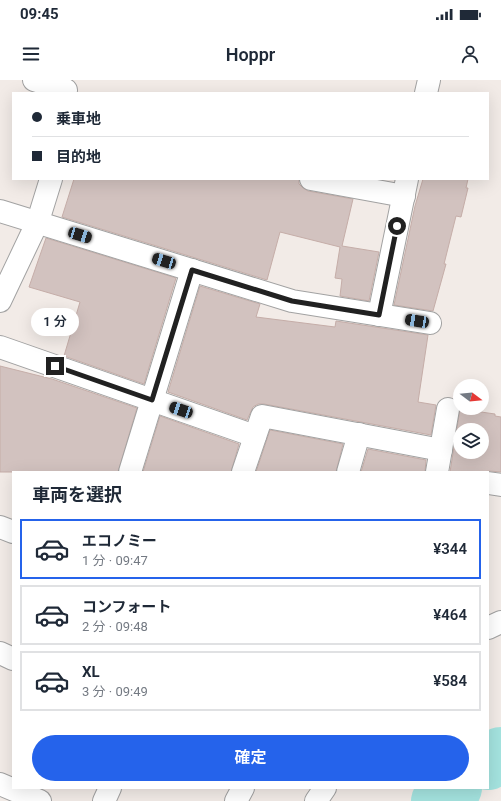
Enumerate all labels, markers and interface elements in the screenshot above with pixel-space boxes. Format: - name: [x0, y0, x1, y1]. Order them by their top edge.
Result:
- text: 09:45: [20, 5, 59, 23]
- icon: menu: [20, 43, 42, 65]
- icon: person: [459, 43, 481, 65]
- text: Hoppr: [226, 44, 275, 65]
- text: 乗車地: [56, 110, 101, 128]
- text: 目的地: [56, 148, 101, 166]
- route start: [388, 217, 406, 235]
- car: [67, 226, 93, 244]
- car: [151, 252, 177, 270]
- callout: 1 分: [31, 308, 79, 336]
- car: [404, 313, 430, 329]
- text: 1 分: [43, 314, 67, 329]
- route end: [46, 357, 64, 375]
- north arrow: [453, 379, 489, 415]
- map controls: [453, 379, 489, 459]
- car: [168, 400, 194, 420]
- button: layers: [453, 423, 489, 459]
- text: 車両を選択: [32, 484, 122, 505]
- icon: car: [34, 531, 70, 567]
- text: エコノミー: [82, 532, 157, 550]
- text: ¥344: [433, 540, 467, 558]
- text: 1 分 · 09:47: [82, 553, 148, 568]
- icon: car: [34, 597, 70, 633]
- text: コンフォート: [82, 598, 172, 616]
- text: ¥464: [433, 606, 467, 624]
- text: 2 分 · 09:48: [82, 619, 148, 634]
- icon: car: [34, 663, 70, 699]
- text: XL: [82, 663, 100, 681]
- text: ¥584: [433, 672, 467, 690]
- text: 3 分 · 09:49: [82, 684, 148, 699]
- button: 確定: [32, 735, 469, 781]

